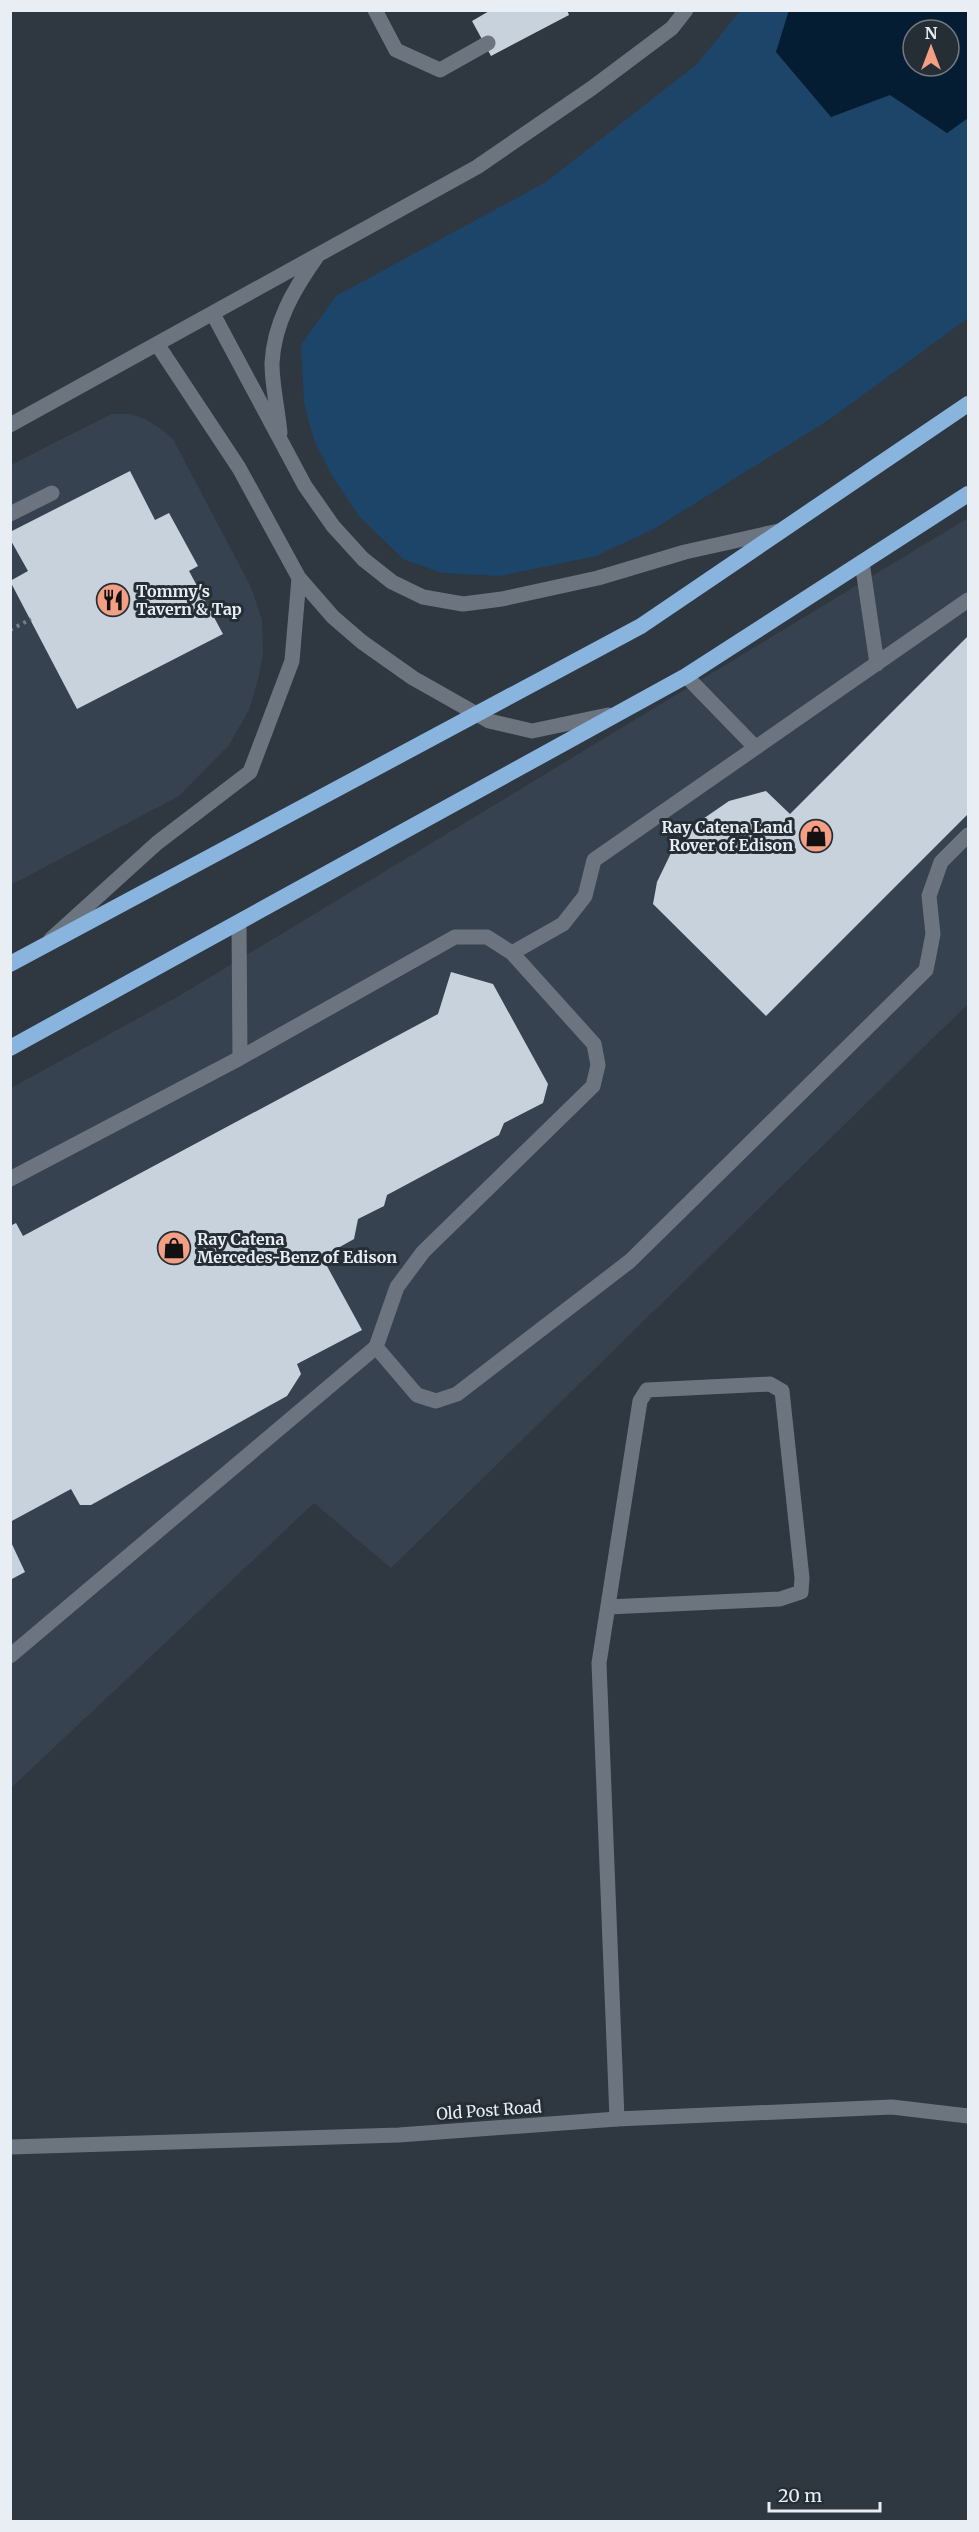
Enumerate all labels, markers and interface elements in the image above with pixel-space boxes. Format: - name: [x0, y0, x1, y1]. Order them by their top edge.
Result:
- north arrow: [901, 18, 961, 78]
- text: N: [925, 23, 938, 43]
- place label: Tommy's Tavern & Tap: [136, 581, 242, 619]
- restaurant icon: Tommy's Tavern & Tap: [95, 582, 131, 618]
- place label: Ray Catena Land Rover of Edison: [662, 817, 793, 855]
- shop icon: Ray Catena Land Rover of Edison: [798, 818, 834, 854]
- place label: Ray Catena Mercedes-Benz of Edison: [197, 1229, 397, 1267]
- shop icon: Ray Catena Mercedes-Benz of Edison: [156, 1230, 192, 1266]
- street label: Old Post Road: [436, 2096, 543, 2124]
- scale bar: [769, 2475, 880, 2513]
- text: 20 m: [778, 2484, 822, 2507]

